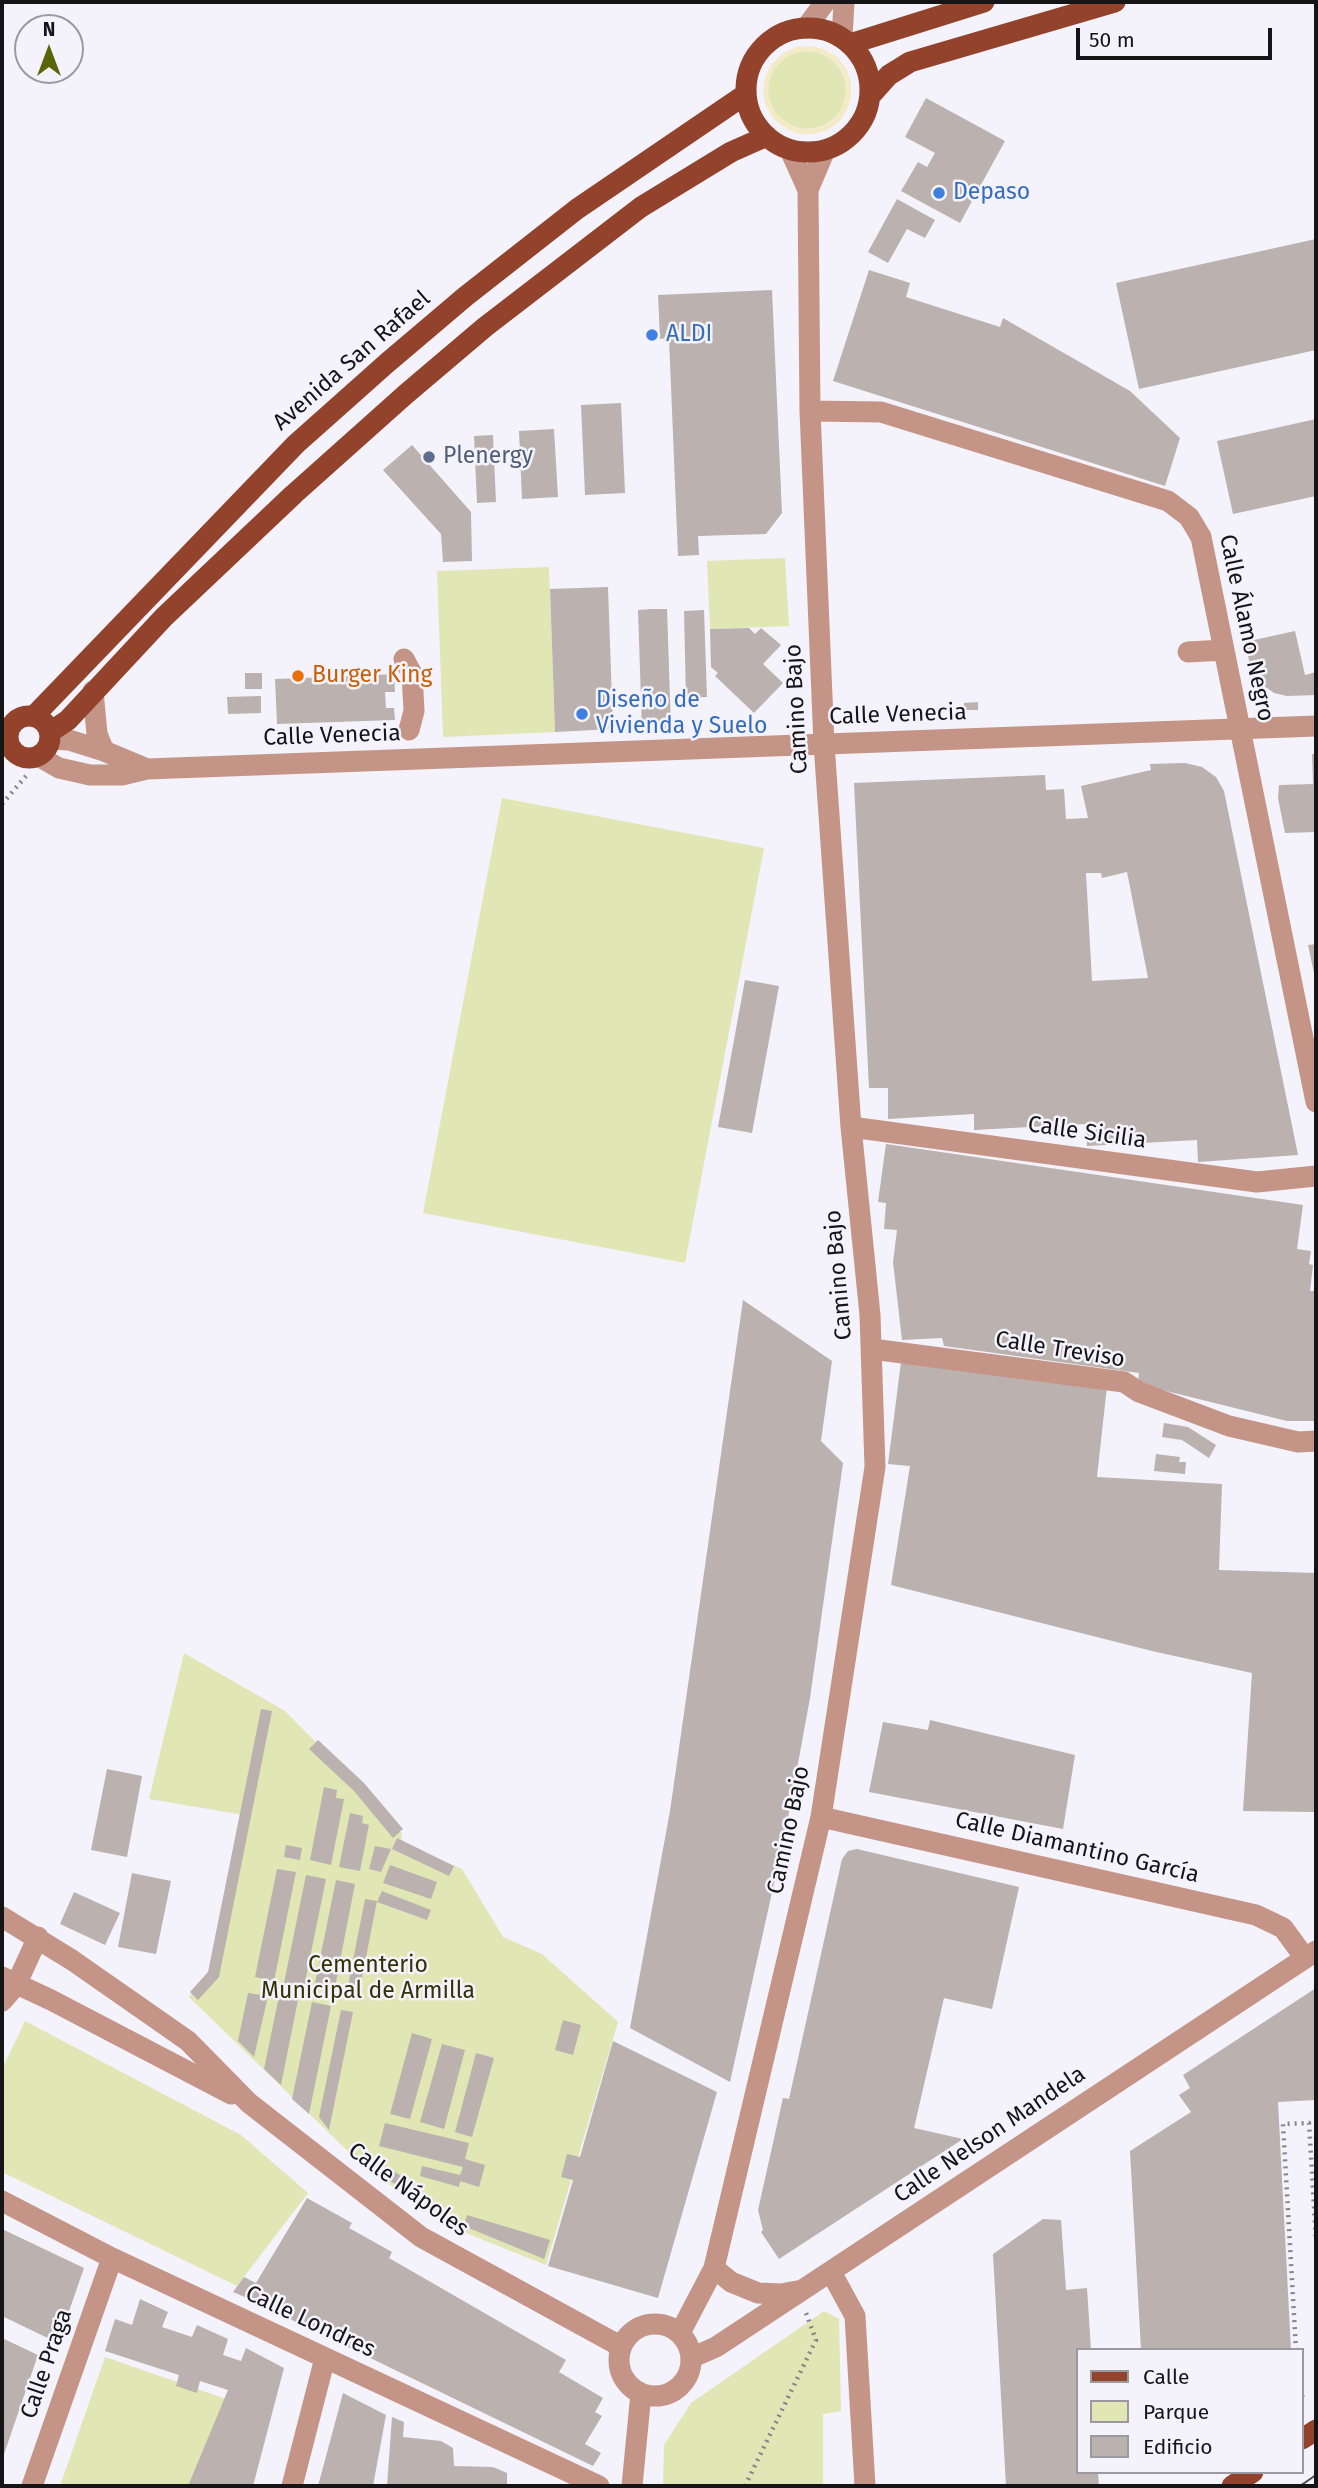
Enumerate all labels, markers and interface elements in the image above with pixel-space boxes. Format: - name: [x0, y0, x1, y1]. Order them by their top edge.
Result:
- north arrow: [14, 14, 84, 84]
- scale bar: [1080, 14, 1276, 58]
- text: N: [43, 18, 55, 41]
- text: 50 m: [1089, 27, 1135, 53]
- place label: Depaso: [953, 179, 1030, 207]
- marker: Depaso: [931, 185, 947, 201]
- street label: Avenida San Rafael: [268, 285, 436, 437]
- place label: ALDI: [666, 321, 712, 349]
- marker: ALDI: [644, 327, 660, 343]
- place label: Plenergy: [443, 443, 533, 471]
- marker: Plenergy: [421, 449, 437, 465]
- street label: Calle Álamo Negro: [1213, 532, 1279, 724]
- street label: Camino Bajo: [780, 643, 814, 775]
- place label: Burger King: [312, 662, 432, 690]
- marker: Burger King: [290, 668, 306, 684]
- place label: Diseño de Vivienda y Suelo: [596, 687, 767, 741]
- street label: Calle Venecia: [829, 699, 967, 731]
- marker: Diseño de Vivienda y Suelo: [574, 706, 590, 722]
- street label: Calle Venecia: [263, 720, 401, 752]
- street label: Calle Sicilia: [1026, 1111, 1148, 1155]
- street label: Camino Bajo: [820, 1209, 858, 1341]
- street label: Calle Treviso: [993, 1326, 1127, 1374]
- street label: Camino Bajo: [762, 1763, 816, 1897]
- street label: Calle Diamantino García: [952, 1806, 1202, 1890]
- park label: Cementerio Municipal de Armilla: [261, 1952, 475, 2006]
- street label: Calle Nelson Mandela: [889, 2061, 1091, 2209]
- street label: Calle Nápoles: [342, 2137, 474, 2243]
- street label: Calle Londres: [241, 2280, 379, 2364]
- street label: Calle Praga: [15, 2306, 79, 2422]
- legend: [1076, 2348, 1304, 2474]
- text: Calle: [1143, 2364, 1189, 2390]
- text: Parque: [1143, 2399, 1209, 2425]
- text: Edificio: [1143, 2434, 1213, 2460]

